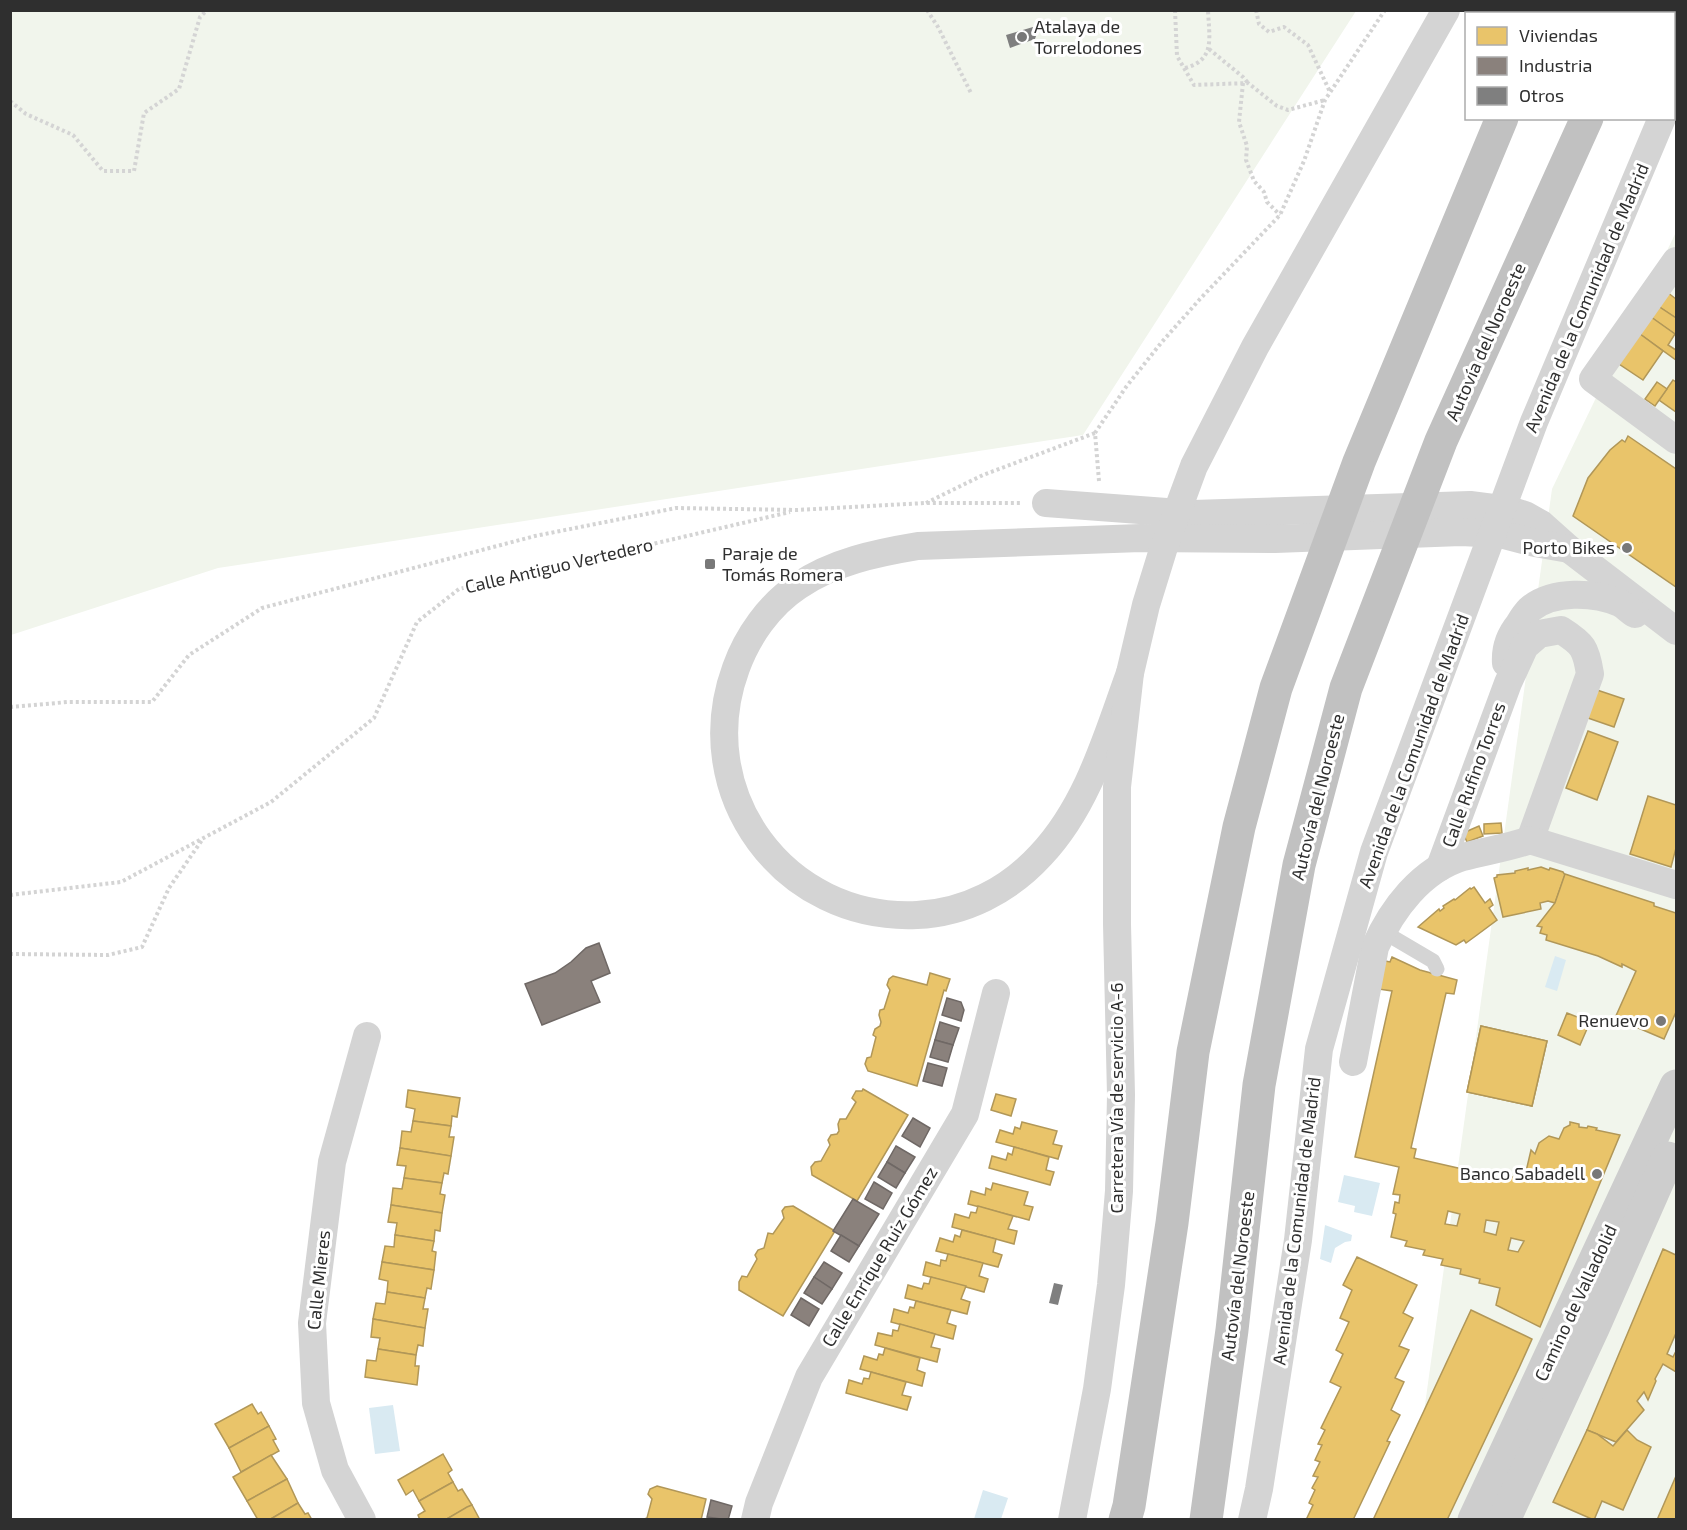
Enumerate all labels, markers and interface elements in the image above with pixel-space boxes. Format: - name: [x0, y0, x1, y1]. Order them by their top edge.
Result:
- legend: [1465, 12, 1675, 120]
- place label: Atalaya de Torrelodones: [1034, 15, 1142, 58]
- text: Viviendas: [1519, 24, 1598, 46]
- marker: Atalaya de Torrelodones: [1015, 30, 1029, 44]
- text: Industria: [1519, 54, 1592, 76]
- text: Otros: [1519, 84, 1564, 106]
- street label: Avenida de la Comunidad de Madrid: [1519, 160, 1653, 435]
- street label: Autovía del Noroeste: [1440, 259, 1530, 424]
- street label: Calle Antiguo Vertedero: [463, 533, 655, 597]
- place label: Porto Bikes: [1523, 536, 1615, 558]
- marker: Porto Bikes: [1620, 541, 1634, 555]
- place label: Paraje de Tomás Romera: [722, 542, 843, 585]
- marker: Paraje de Tomás Romera: [703, 557, 717, 571]
- street label: Avenida de la Comunidad de Madrid: [1353, 611, 1473, 891]
- street label: Calle Rufino Torres: [1437, 699, 1510, 850]
- street label: Autovía del Noroeste: [1286, 711, 1348, 882]
- street label: Carretera Vía de servicio A-6: [1105, 982, 1127, 1214]
- place label: Renuevo: [1578, 1009, 1649, 1031]
- marker: Renuevo: [1654, 1014, 1668, 1028]
- street label: Avenida de la Comunidad de Madrid: [1267, 1076, 1325, 1366]
- street label: Calle Enrique Ruiz Gómez: [817, 1162, 942, 1350]
- place label: Banco Sabadell: [1460, 1162, 1586, 1184]
- marker: Banco Sabadell: [1590, 1167, 1604, 1181]
- street label: Autovía del Noroeste: [1216, 1190, 1258, 1362]
- street label: Camino de Valladolid: [1529, 1221, 1621, 1384]
- street label: Calle Mieres: [302, 1229, 334, 1331]

